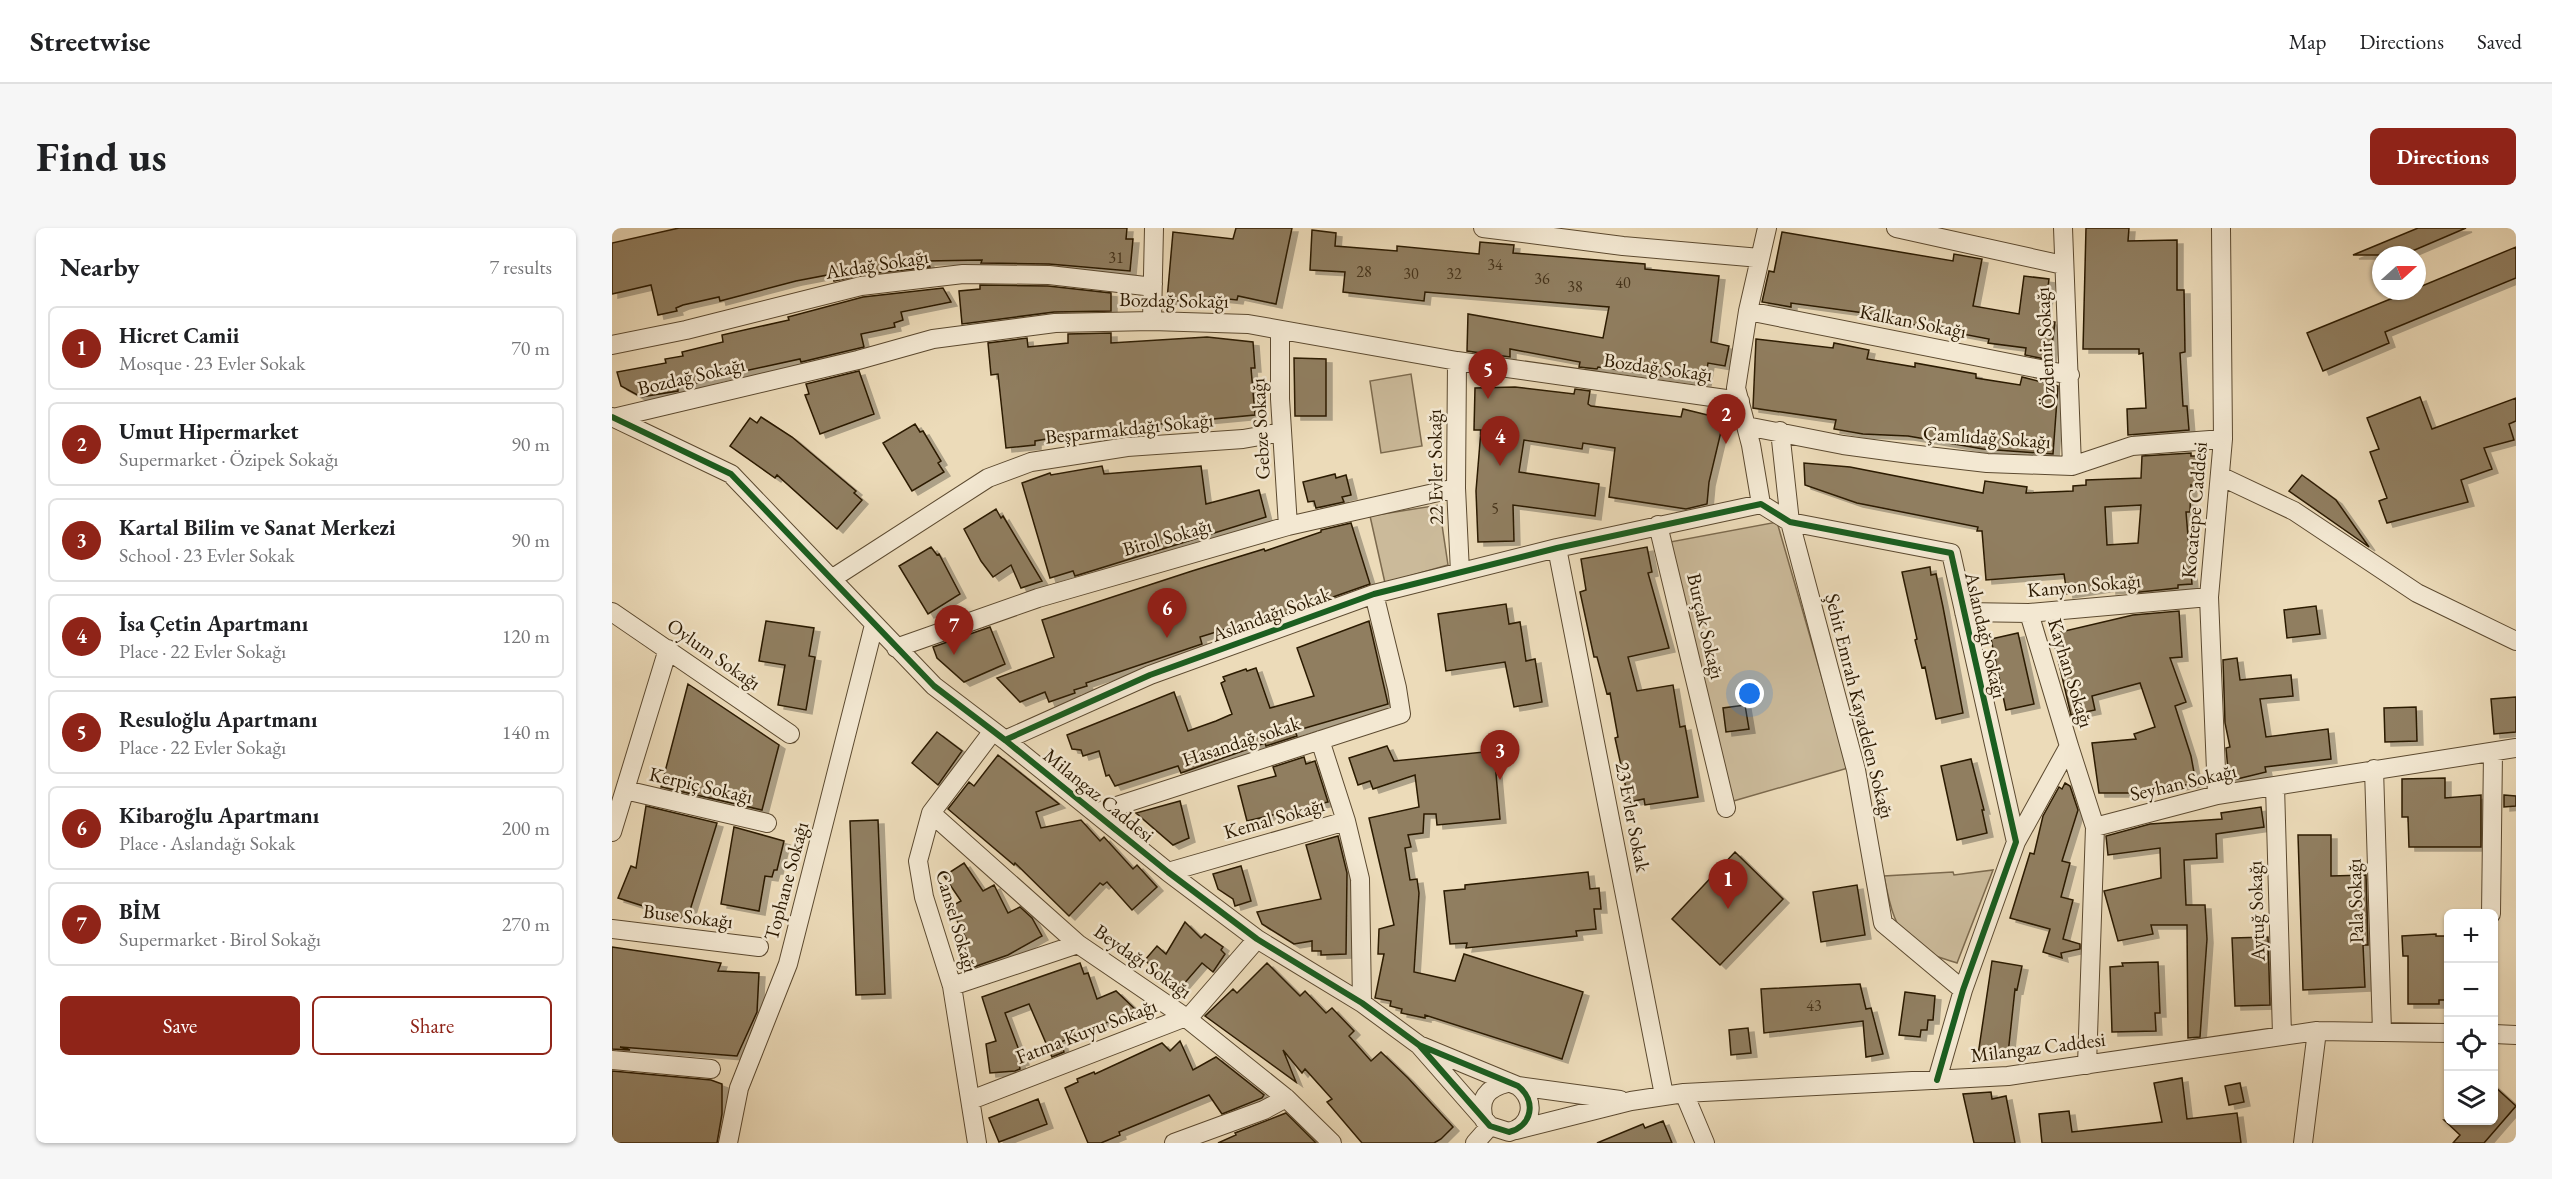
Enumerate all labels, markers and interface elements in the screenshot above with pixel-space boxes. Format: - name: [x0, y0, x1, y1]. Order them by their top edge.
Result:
- text: Streetwise: [30, 23, 150, 59]
- text: Map: [2289, 28, 2326, 55]
- text: Directions: [2359, 28, 2444, 55]
- text: Saved: [2477, 28, 2522, 55]
- button: Directions: [2370, 128, 2516, 185]
- text: Find us: [36, 129, 167, 184]
- street label: Akdağ Sokağı: [823, 243, 930, 285]
- north arrow: [2372, 246, 2426, 300]
- house number: 31: [1108, 247, 1124, 268]
- text: Nearby: [60, 250, 140, 284]
- text: 7 results: [489, 254, 552, 280]
- house number: 34: [1487, 254, 1503, 275]
- house number: 28: [1356, 261, 1372, 282]
- house number: 30: [1403, 263, 1419, 284]
- house number: 32: [1446, 263, 1462, 284]
- house number: 36: [1534, 268, 1550, 289]
- house number: 40: [1615, 272, 1631, 293]
- house number: 38: [1567, 276, 1583, 297]
- street label: Bozdağ Sokağı: [1119, 286, 1229, 314]
- street label: Özdemir Sokağı: [2029, 286, 2061, 409]
- street label: Kalkan Sokağı: [1857, 298, 1969, 344]
- text: Hicret Camii: [119, 321, 239, 350]
- text: 1: [76, 335, 87, 361]
- text: 70 m: [511, 335, 550, 361]
- street label: Bozdağ Sokağı: [1602, 347, 1714, 388]
- text: Mosque · 23 Evler Sokak: [119, 350, 305, 376]
- pin: 5: [1468, 350, 1508, 399]
- street label: Bozdağ Sokağı: [635, 351, 747, 401]
- street label: Gebze Sokağı: [1244, 378, 1276, 480]
- pin: 2: [1706, 394, 1746, 444]
- street label: Beşparmakdağı Sokağı: [1044, 406, 1215, 450]
- street label: 22 Evler Sokağı: [1421, 409, 1449, 525]
- pin: 4: [1480, 416, 1520, 466]
- text: Umut Hipermarket: [119, 417, 298, 446]
- street label: Çamlıdağ Sokağı: [1922, 420, 2052, 454]
- text: 2: [76, 431, 87, 457]
- text: 90 m: [511, 431, 550, 457]
- street label: Kocatepe Caddesi: [2175, 440, 2213, 579]
- text: Supermarket · Özipek Sokağı: [119, 446, 339, 472]
- house number: 5: [1491, 498, 1499, 519]
- street label: Birol Sokağı: [1119, 512, 1215, 562]
- text: Kartal Bilim ve Sanat Merkezi: [119, 513, 395, 542]
- text: 3: [76, 527, 87, 553]
- text: 90 m: [511, 527, 550, 553]
- text: School · 23 Evler Sokak: [119, 542, 295, 568]
- street label: Kanyon Sokağı: [2026, 567, 2142, 603]
- street label: Aslandağı Sokağı: [1959, 568, 2013, 701]
- street label: Burçak Sokağı: [1681, 570, 1731, 682]
- street label: Aslandağı Sokak: [1207, 580, 1335, 648]
- pin: 6: [1148, 588, 1186, 638]
- street label: Şehit Emrah Kayadelen Sokağı: [1819, 591, 1901, 821]
- pin: 7: [934, 606, 974, 655]
- text: İsa Çetin Apartmanı: [119, 609, 308, 638]
- street label: Oylum Sokağı: [662, 612, 766, 696]
- street label: Kayhan Sokağı: [2042, 615, 2100, 731]
- text: 4: [76, 623, 87, 649]
- text: 120 m: [502, 623, 550, 649]
- text: Place · 22 Evler Sokağı: [119, 638, 286, 664]
- your location: [1735, 679, 1764, 708]
- text: Resuloğlu Apartmanı: [119, 705, 318, 734]
- street label: Hasandağ sokak: [1179, 709, 1304, 772]
- text: 5: [76, 719, 87, 745]
- text: 140 m: [502, 719, 550, 745]
- pin: 3: [1480, 730, 1520, 780]
- text: Place · 22 Evler Sokağı: [119, 734, 286, 760]
- street label: Milangaz Caddesi: [1038, 742, 1160, 848]
- street label: Seyhan Sokağı: [2127, 757, 2239, 807]
- street label: Kerpiç Sokağı: [647, 760, 755, 810]
- street label: 23 Evler Sokak: [1610, 760, 1657, 875]
- street label: Kemal Sokağı: [1221, 791, 1327, 845]
- text: Kibaroğlu Apartmanı: [119, 801, 319, 830]
- text: 6: [76, 815, 87, 841]
- text: 200 m: [502, 815, 550, 841]
- street label: Tophane Sokağı: [758, 819, 814, 943]
- text: Place · Aslandağı Sokak: [119, 830, 295, 856]
- street label: Pala Sokağı: [2341, 858, 2369, 944]
- pin: 1: [1708, 860, 1748, 909]
- street label: Aytuğ Sokağı: [2241, 860, 2271, 963]
- street label: Cansel Sokağı: [930, 867, 984, 975]
- text: BİM: [119, 897, 161, 926]
- street label: Buse Sokağı: [642, 898, 735, 934]
- map controls: [2444, 909, 2498, 1125]
- button: +: [2444, 909, 2498, 963]
- text: 7: [76, 911, 87, 937]
- text: 270 m: [502, 911, 550, 937]
- street label: Beydağı Sokağı: [1089, 918, 1197, 1004]
- text: Supermarket · Birol Sokağı: [119, 926, 321, 952]
- button: −: [2444, 963, 2498, 1017]
- street label: Fatma Kuyu Sokağı: [1012, 992, 1160, 1070]
- house number: 43: [1806, 995, 1822, 1016]
- button: Save: [60, 996, 300, 1055]
- button: Share: [312, 996, 552, 1055]
- button: locate: [2444, 1017, 2498, 1071]
- street label: Milangaz Caddesi: [1969, 1026, 2107, 1068]
- button: layers: [2444, 1071, 2498, 1125]

